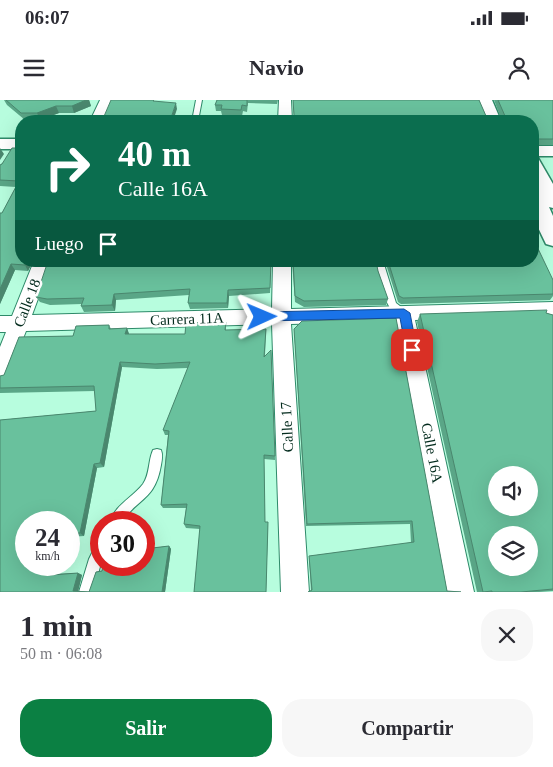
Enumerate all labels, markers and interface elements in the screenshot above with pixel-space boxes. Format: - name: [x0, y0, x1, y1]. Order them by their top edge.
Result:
- text: 06:07: [25, 7, 69, 28]
- icon: menu: [20, 54, 48, 82]
- icon: person: [505, 54, 533, 82]
- text: Navio: [249, 55, 304, 80]
- icon: right: [35, 135, 100, 200]
- text: 40 m: [118, 135, 191, 174]
- text: Calle 16A: [118, 176, 208, 201]
- icon: arrive: [94, 230, 122, 258]
- text: Luego: [35, 233, 84, 254]
- street label: Calle 18: [10, 277, 44, 329]
- position arrow: [235, 290, 287, 342]
- street label: Carrera 11A: [150, 310, 224, 328]
- pin: [391, 329, 433, 371]
- icon: arrive: [398, 336, 426, 364]
- street label: Calle 17: [278, 401, 296, 453]
- street label: Calle 16A: [418, 421, 446, 485]
- map controls: [488, 466, 538, 576]
- button: sound: [488, 466, 538, 516]
- speed limit sign: 30: [90, 511, 155, 576]
- text: 24: [35, 524, 60, 551]
- button: layers: [488, 526, 538, 576]
- text: km/h: [35, 549, 60, 563]
- text: 1 min: [20, 609, 93, 642]
- button: close: [481, 609, 533, 661]
- text: 50 m · 06:08: [20, 645, 102, 662]
- button: Salir: [20, 699, 272, 757]
- button: Compartir: [282, 699, 533, 757]

